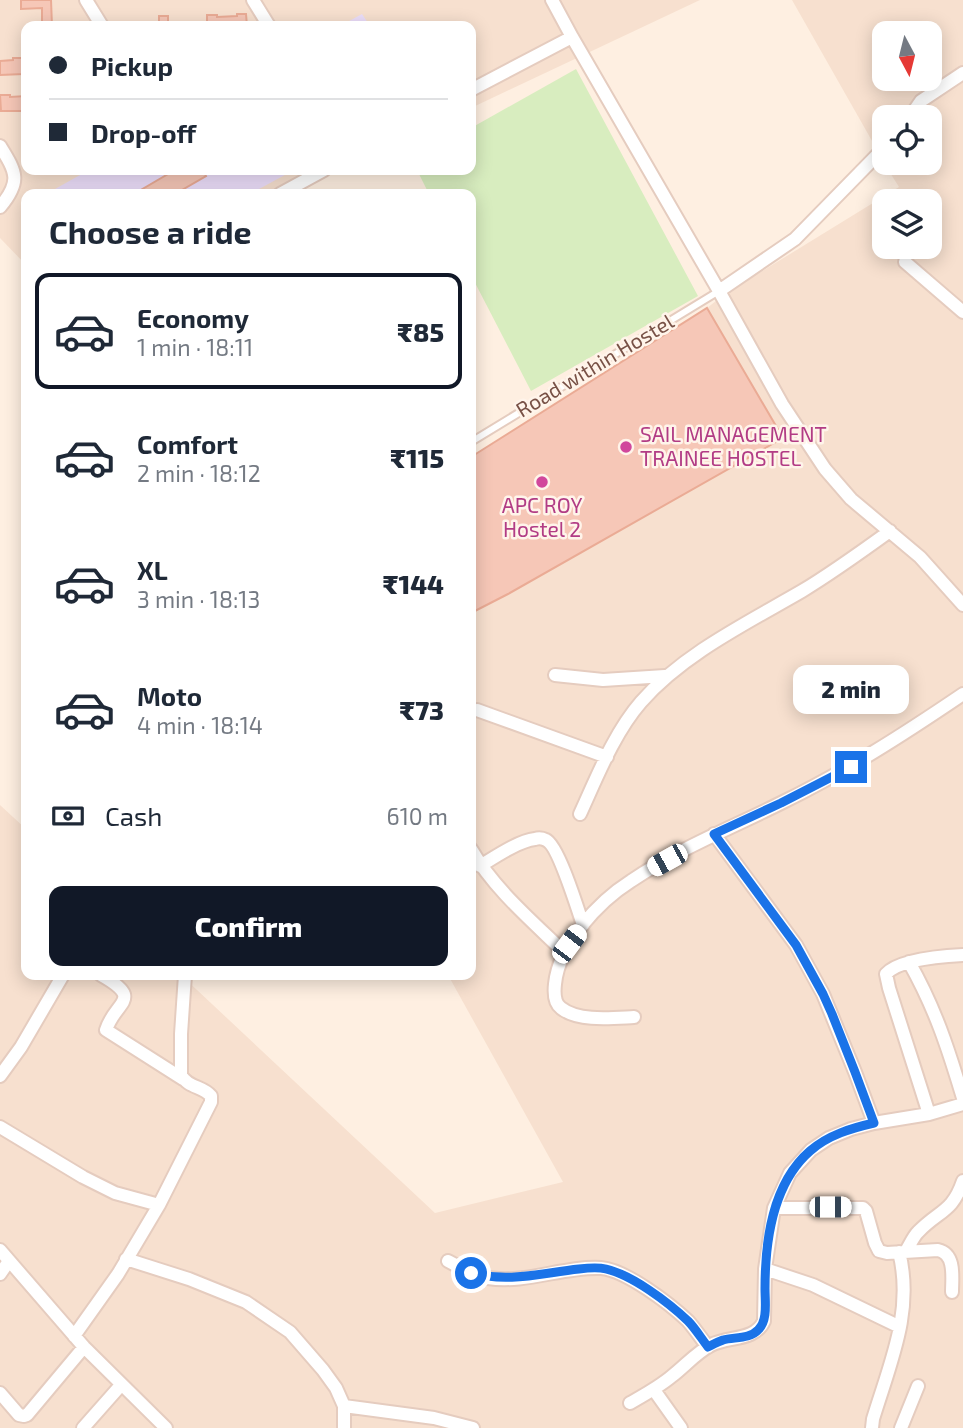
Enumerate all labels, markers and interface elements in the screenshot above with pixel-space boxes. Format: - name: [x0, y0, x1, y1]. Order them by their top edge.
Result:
- north arrow: [872, 21, 942, 91]
- map controls: [872, 21, 942, 259]
- text: Pickup: [91, 50, 173, 81]
- button: locate: [872, 105, 942, 175]
- text: Drop-off: [91, 117, 196, 148]
- button: layers: [872, 189, 942, 259]
- text: Choose a ride: [49, 212, 252, 250]
- icon: car: [53, 300, 116, 363]
- text: Economy: [137, 302, 249, 333]
- street label: Road within Hostel: [511, 307, 678, 422]
- text: ₹85: [397, 316, 444, 347]
- text: 1 min · 18:11: [137, 333, 253, 361]
- place label: SAIL MANAGEMENT TRAINEE HOSTEL: [640, 421, 827, 470]
- icon: car: [53, 426, 116, 489]
- text: Comfort: [137, 428, 238, 459]
- marker: SAIL MANAGEMENT TRAINEE HOSTEL: [618, 439, 634, 455]
- text: ₹115: [390, 442, 444, 473]
- text: 2 min · 18:12: [137, 459, 261, 487]
- marker: APC ROY Hostel 2: [534, 474, 550, 490]
- place label: APC ROY Hostel 2: [502, 492, 582, 541]
- icon: car: [53, 552, 116, 615]
- text: XL: [137, 554, 168, 585]
- text: ₹144: [383, 568, 444, 599]
- text: 3 min · 18:13: [137, 585, 260, 613]
- callout: 2 min: [793, 666, 909, 714]
- text: 2 min: [821, 675, 881, 703]
- icon: car: [53, 678, 116, 741]
- text: Moto: [137, 680, 202, 711]
- text: ₹73: [399, 694, 444, 725]
- text: 4 min · 18:14: [137, 711, 263, 739]
- route end: [835, 751, 867, 783]
- icon: cash: [49, 797, 87, 835]
- text: Cash: [105, 800, 162, 831]
- text: 610 m: [387, 802, 448, 830]
- car: [644, 841, 691, 879]
- button: Confirm: [49, 886, 448, 966]
- car: [548, 921, 591, 967]
- car: [810, 1197, 852, 1218]
- route start: [455, 1257, 487, 1289]

